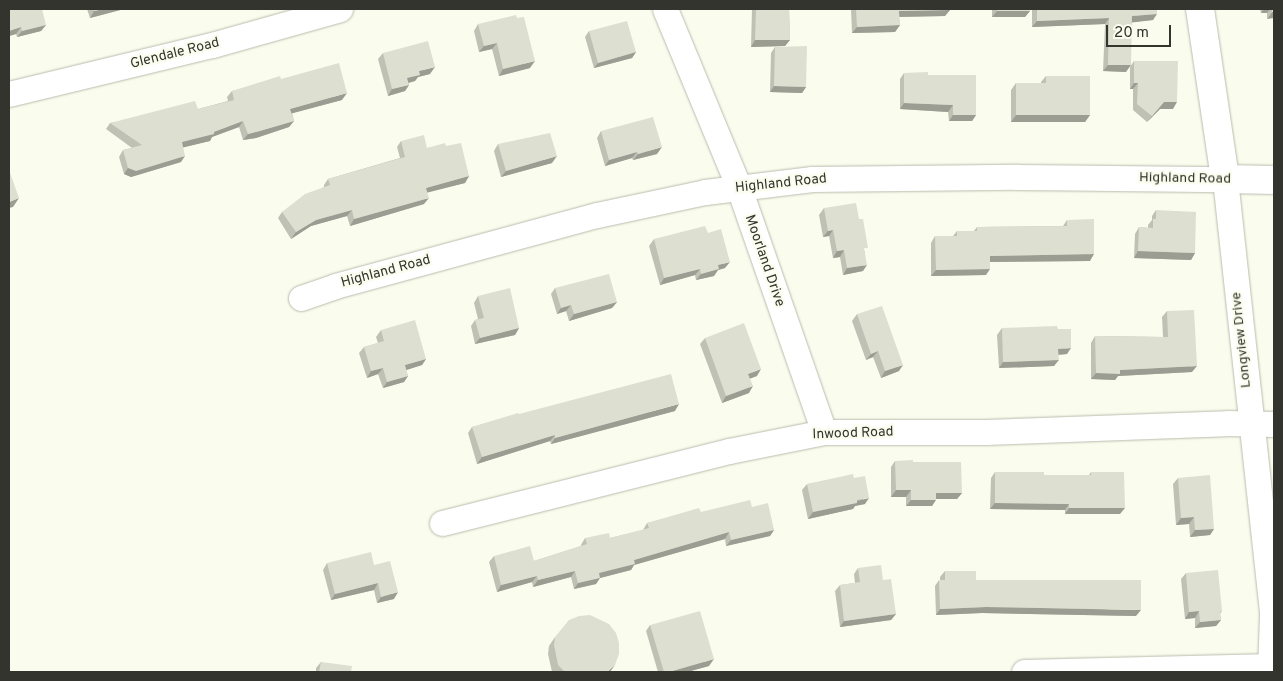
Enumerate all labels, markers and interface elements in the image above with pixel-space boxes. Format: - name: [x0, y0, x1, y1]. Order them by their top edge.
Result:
- scale bar: [1108, 15, 1173, 47]
- text: 20 m: [1114, 24, 1149, 43]
- street label: Glendale Road: [129, 35, 221, 73]
- street label: Highland Road: [1139, 170, 1231, 188]
- street label: Highland Road: [734, 171, 828, 197]
- street label: Moorland Drive: [740, 213, 788, 309]
- street label: Highland Road: [339, 252, 433, 292]
- street label: Longview Drive: [1229, 291, 1255, 389]
- street label: Inwood Road: [812, 424, 894, 444]

